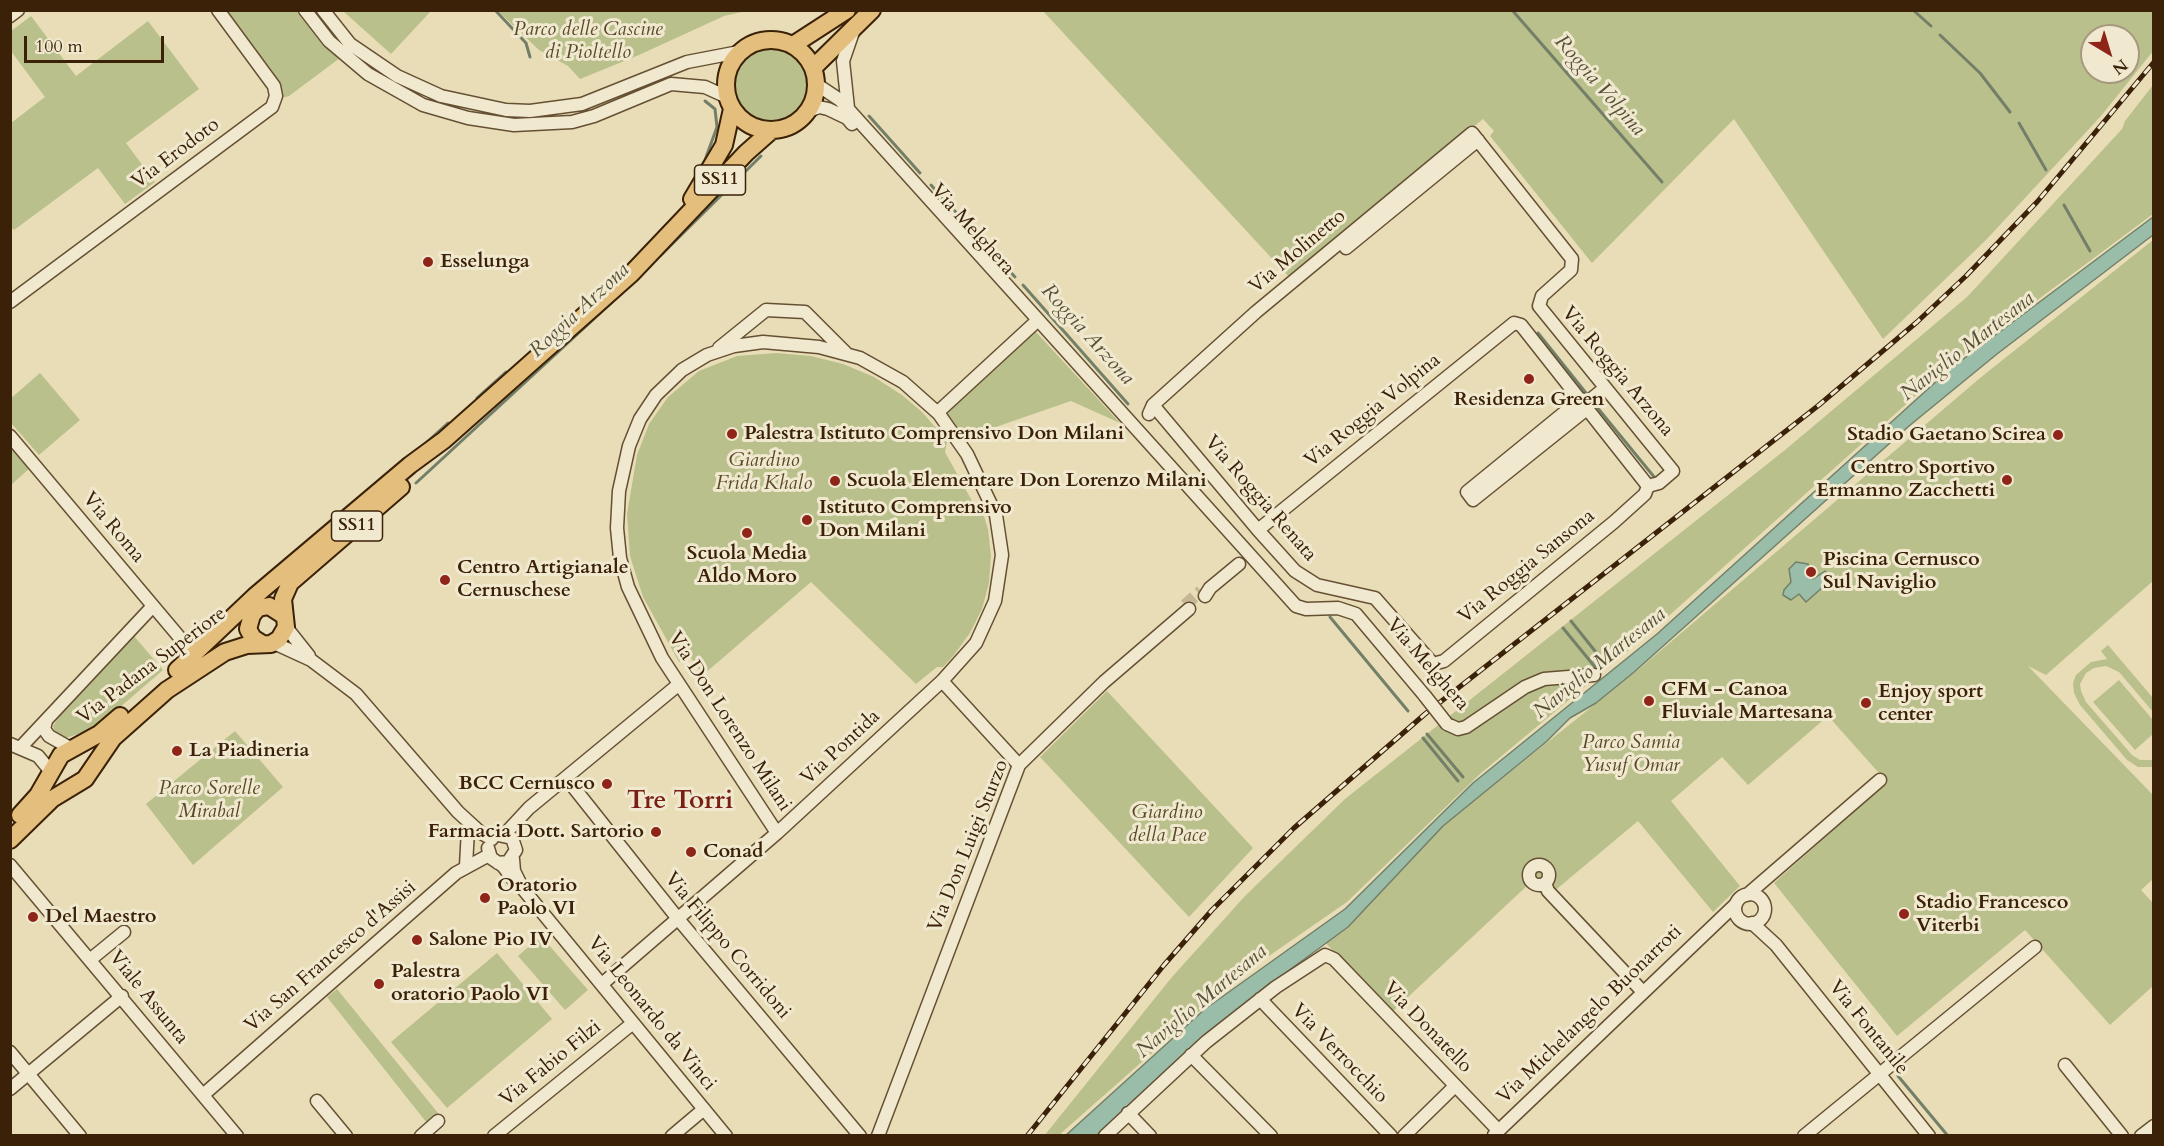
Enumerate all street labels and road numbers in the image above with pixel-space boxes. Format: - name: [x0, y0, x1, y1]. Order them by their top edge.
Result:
- street label: Via Erodoto: [128, 113, 224, 195]
- road number: SS11: [694, 165, 746, 195]
- street label: Via Melghera: [925, 179, 1019, 281]
- street label: Via Molinetto: [1245, 205, 1351, 299]
- street label: Via Roggia Arzona: [1556, 302, 1678, 442]
- street label: Via Roggia Volpina: [1300, 349, 1446, 473]
- street label: Via Roggia Renata: [1199, 431, 1321, 567]
- street label: Via Roma: [77, 488, 149, 568]
- street label: Via Roggia Sansona: [1454, 505, 1600, 629]
- road number: SS11: [332, 511, 382, 541]
- street label: Via Padana Superiore: [73, 602, 231, 730]
- street label: Via Melghera: [1380, 614, 1474, 716]
- street label: Via Don Lorenzo Milani: [662, 628, 796, 816]
- street label: Via Pontida: [796, 705, 886, 791]
- street label: Via Don Luigi Sturzo: [924, 756, 1014, 936]
- street label: Via Filippo Corridoni: [659, 868, 795, 1024]
- street label: Via San Francesco d'Assisi: [240, 876, 422, 1038]
- street label: Via Michelangelo Buonarroti: [1493, 920, 1687, 1110]
- street label: Via Leonardo da Vinci: [581, 932, 721, 1096]
- street label: Viale Assunta: [103, 946, 193, 1050]
- street label: Via Fontanile: [1823, 976, 1913, 1080]
- street label: Via Donatello: [1377, 977, 1477, 1079]
- street label: Via Verrocchio: [1286, 999, 1392, 1109]
- street label: Via Fabio Filzi: [495, 1016, 607, 1112]

